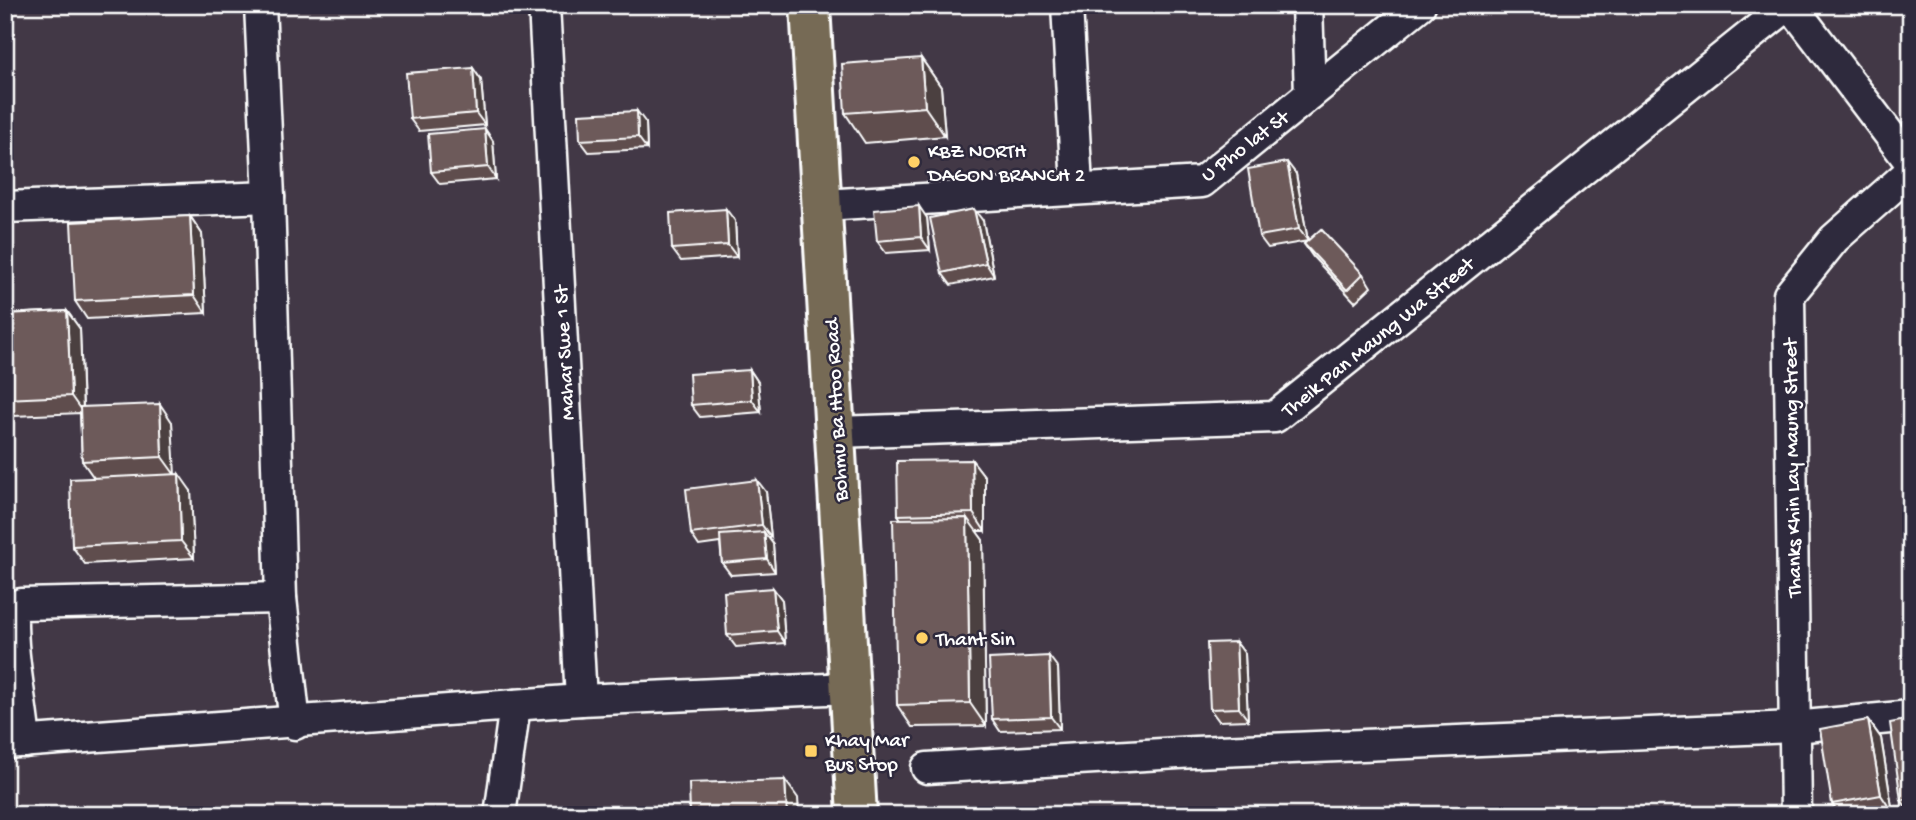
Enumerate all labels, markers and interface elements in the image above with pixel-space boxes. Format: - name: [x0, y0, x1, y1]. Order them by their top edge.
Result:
- street label: U Pho lat St: [1197, 105, 1297, 189]
- place label: KBZ NORTH DAGON BRANCH 2: [926, 141, 1085, 190]
- marker: KBZ NORTH DAGON BRANCH 2: [906, 154, 922, 170]
- street label: Theik Pan Maung Wa Street: [1277, 252, 1482, 425]
- street label: Mahar Swe 1 St: [550, 282, 583, 421]
- street label: Bohmu Ba Htoo Road: [821, 316, 856, 503]
- street label: Thanks Khin Lay Maung Street: [1780, 336, 1809, 599]
- place label: Thant Sin: [935, 629, 1015, 654]
- marker: Thant Sin: [914, 630, 930, 646]
- place label: Khay Mar Bus Stop: [824, 730, 910, 779]
- marker: Khay Mar Bus Stop: [803, 743, 819, 759]

